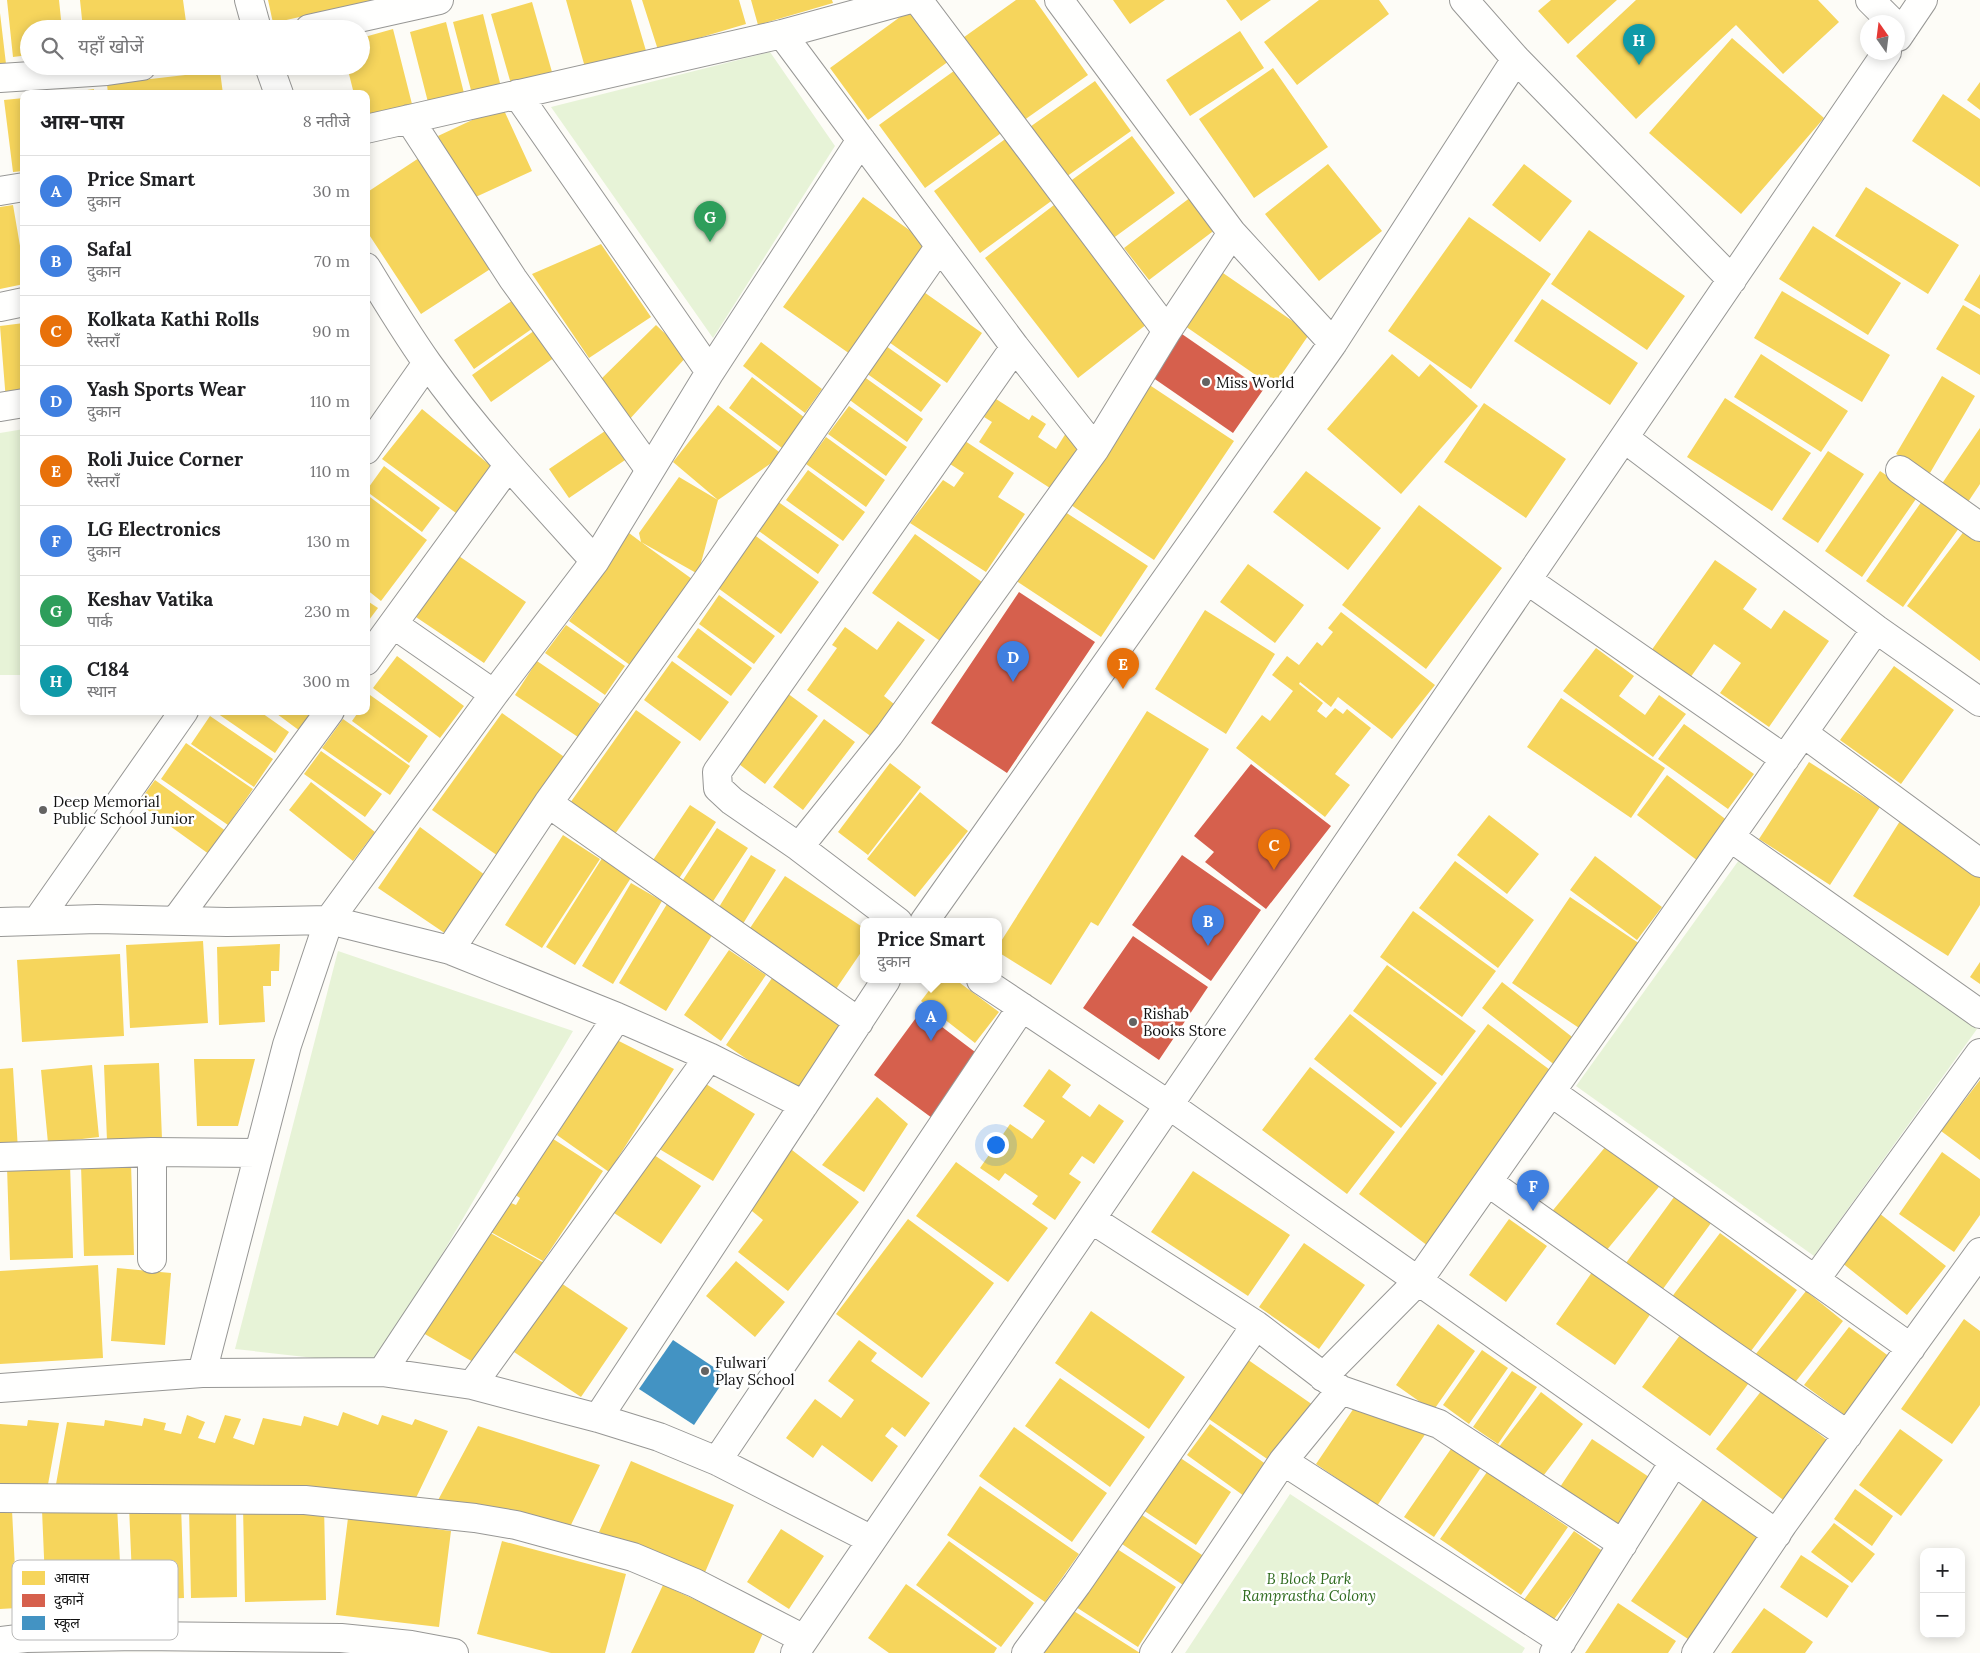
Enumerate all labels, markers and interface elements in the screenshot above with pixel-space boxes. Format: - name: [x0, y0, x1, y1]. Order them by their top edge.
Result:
- north arrow: [1860, 15, 1905, 60]
- search box: [20, 20, 370, 75]
- pin: H: [1623, 24, 1655, 65]
- icon: search: [38, 34, 66, 62]
- text: यहाँ खोजें: [78, 34, 144, 58]
- text: आस-पास: [40, 108, 124, 135]
- text: 8 नतीजे: [303, 111, 350, 131]
- text: Price Smart: [87, 167, 195, 191]
- text: A: [51, 181, 61, 201]
- text: 30 m: [313, 181, 350, 201]
- text: दुकान: [87, 191, 121, 211]
- pin: G: [694, 201, 726, 242]
- text: Safal: [87, 237, 132, 261]
- text: B: [51, 251, 61, 271]
- text: 70 m: [314, 251, 350, 271]
- text: दुकान: [87, 261, 121, 281]
- text: Kolkata Kathi Rolls: [87, 307, 259, 331]
- text: C: [50, 321, 62, 341]
- text: 90 m: [312, 321, 350, 341]
- text: रेस्तराँ: [87, 331, 120, 351]
- place label: Miss World: [1216, 373, 1294, 392]
- marker: Miss World: [1200, 376, 1212, 388]
- text: Yash Sports Wear: [87, 377, 246, 401]
- text: D: [50, 391, 62, 411]
- text: 110 m: [310, 391, 350, 411]
- text: दुकान: [87, 401, 121, 421]
- text: Roli Juice Corner: [87, 447, 243, 471]
- text: E: [51, 461, 61, 481]
- text: 110 m: [310, 461, 350, 481]
- text: रेस्तराँ: [87, 471, 120, 491]
- text: LG Electronics: [87, 517, 221, 541]
- text: F: [51, 531, 61, 551]
- text: 130 m: [307, 531, 350, 551]
- text: दुकान: [87, 541, 121, 561]
- text: Keshav Vatika: [87, 587, 213, 611]
- text: G: [50, 601, 62, 621]
- text: 230 m: [304, 601, 350, 621]
- text: पार्क: [87, 611, 113, 631]
- pin: D: [997, 641, 1029, 682]
- pin: E: [1107, 648, 1139, 689]
- text: C184: [87, 657, 129, 681]
- text: H: [50, 671, 62, 691]
- text: 300 m: [303, 671, 350, 691]
- text: स्थान: [87, 681, 116, 701]
- place label: Deep Memorial Public School Junior: [53, 792, 195, 828]
- marker: Deep Memorial Public School Junior: [37, 804, 49, 816]
- pin: C: [1258, 829, 1290, 870]
- pin: B: [1192, 905, 1224, 946]
- popup: [860, 918, 1002, 983]
- text: Price Smart: [877, 927, 985, 951]
- text: दुकान: [877, 951, 911, 971]
- pin: A: [915, 1000, 947, 1041]
- place label: Rishab Books Store: [1143, 1004, 1226, 1040]
- marker: Rishab Books Store: [1127, 1016, 1139, 1028]
- your location: [983, 1132, 1009, 1158]
- pin: F: [1517, 1170, 1549, 1211]
- place label: Fulwari Play School: [715, 1353, 795, 1389]
- marker: Fulwari Play School: [699, 1365, 711, 1377]
- map controls: [1920, 1548, 1965, 1638]
- button: +: [1920, 1548, 1965, 1593]
- legend: [12, 1560, 178, 1640]
- text: आवास: [54, 1569, 90, 1587]
- park label: B Block Park Ramprastha Colony: [1242, 1569, 1376, 1605]
- text: दुकानें: [54, 1591, 84, 1610]
- button: −: [1920, 1593, 1965, 1638]
- text: स्कूल: [54, 1614, 80, 1633]

